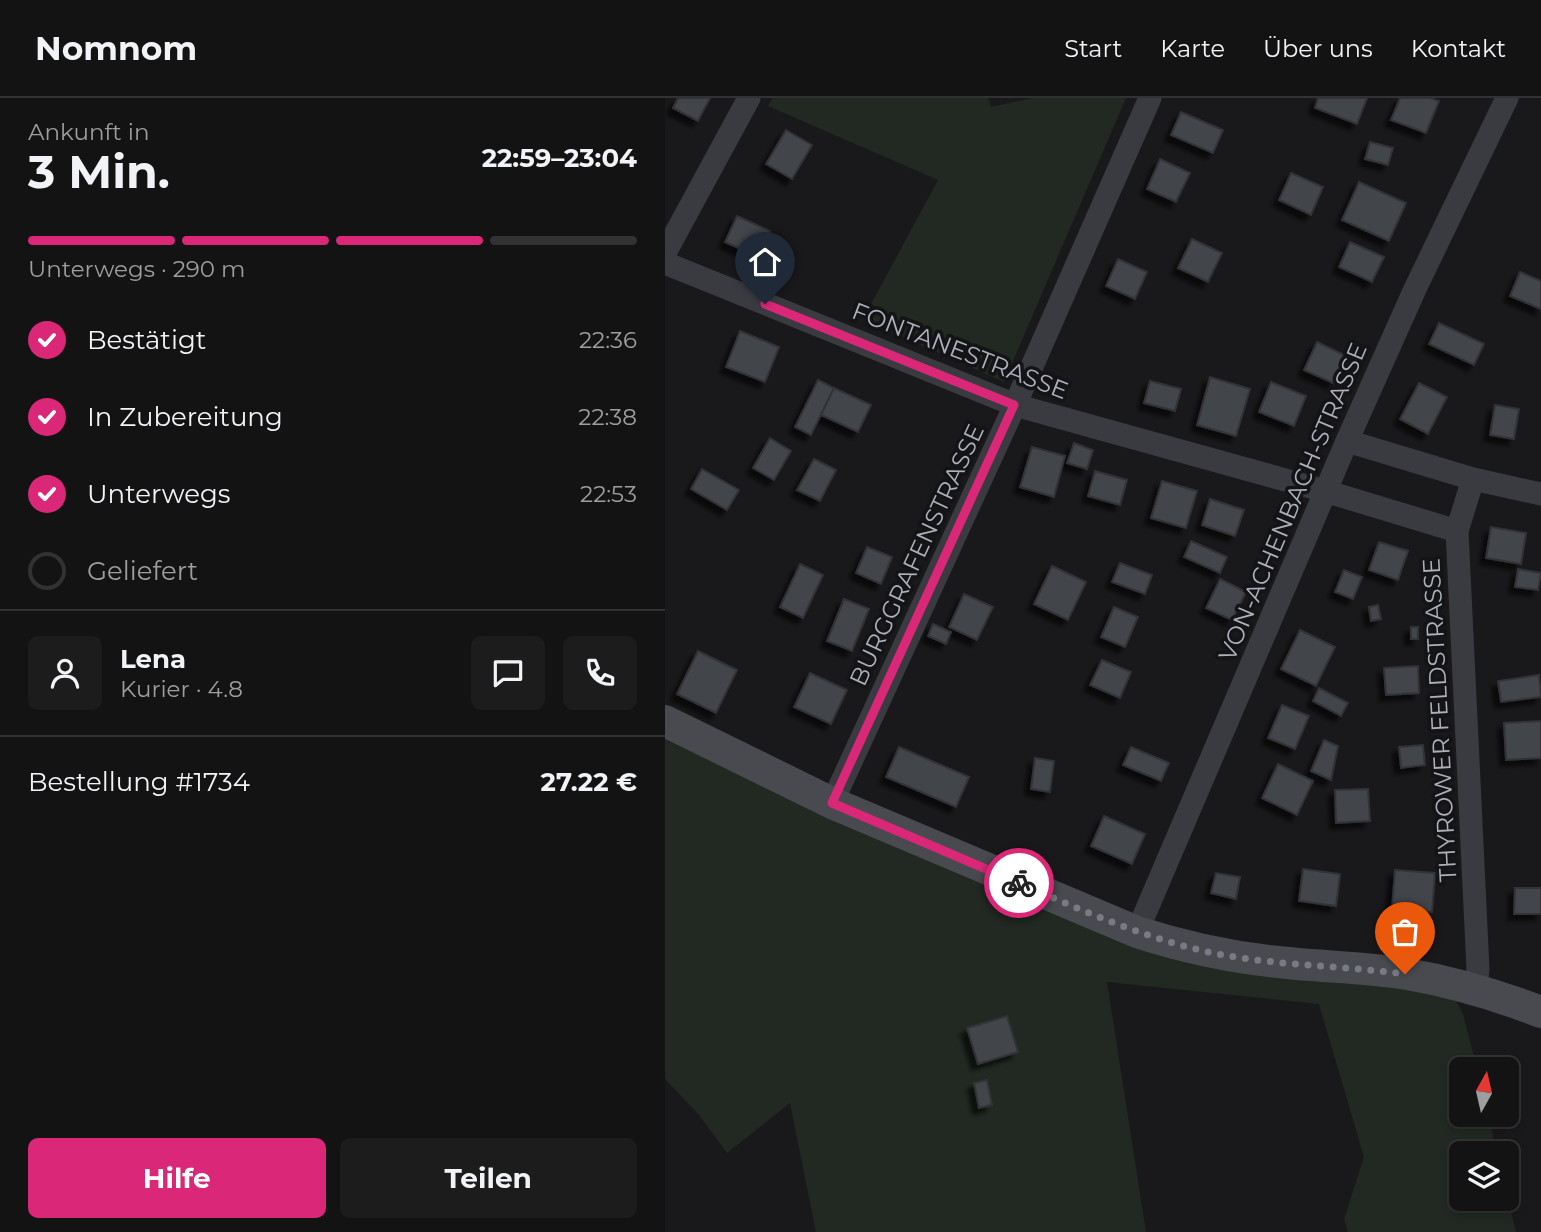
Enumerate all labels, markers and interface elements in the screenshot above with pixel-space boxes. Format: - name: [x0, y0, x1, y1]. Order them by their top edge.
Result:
- text: Nomnom: [35, 28, 197, 68]
- text: Start: [1064, 34, 1122, 63]
- text: Karte: [1160, 34, 1225, 63]
- text: Über uns: [1263, 34, 1373, 63]
- text: Kontakt: [1411, 34, 1506, 63]
- text: Ankunft in: [28, 118, 149, 146]
- text: 22:59–23:04: [482, 142, 637, 174]
- text: 3 Min.: [28, 143, 170, 200]
- pin: [735, 232, 795, 304]
- icon: home: [746, 243, 784, 281]
- text: Unterwegs · 290 m: [28, 255, 245, 283]
- street label: FONTANESTRASSE: [848, 296, 1072, 405]
- icon: check: [28, 321, 66, 359]
- text: Bestätigt: [87, 324, 206, 356]
- text: 22:36: [579, 326, 637, 354]
- street label: VON-ACHENBACH-STRASSE: [1212, 339, 1373, 665]
- icon: check: [28, 398, 66, 436]
- text: In Zubereitung: [87, 401, 283, 433]
- text: 22:38: [578, 403, 637, 431]
- street label: BURGGRAFENSTRASSE: [843, 419, 990, 690]
- icon: check: [28, 475, 66, 513]
- text: Unterwegs: [87, 478, 230, 510]
- text: 22:53: [580, 480, 637, 508]
- text: Geliefert: [87, 555, 198, 587]
- street label: THYROWER FELDSTRASSE: [1417, 557, 1462, 883]
- button: person: [28, 636, 102, 710]
- button: chat: [471, 636, 545, 710]
- button: phone: [563, 636, 637, 710]
- text: Lena: [120, 643, 186, 675]
- text: Kurier · 4.8: [120, 675, 243, 703]
- text: Bestellung #1734: [28, 766, 250, 798]
- text: 27.22 €: [541, 766, 637, 798]
- courier: [984, 848, 1054, 918]
- icon: bike: [1000, 864, 1038, 902]
- pin: [1375, 902, 1435, 974]
- icon: bag: [1386, 913, 1424, 951]
- north arrow: [1449, 1057, 1519, 1127]
- map controls: [1449, 1057, 1519, 1211]
- button: Hilfe: [28, 1138, 326, 1218]
- button: Teilen: [340, 1138, 637, 1218]
- button: layers: [1449, 1141, 1519, 1211]

